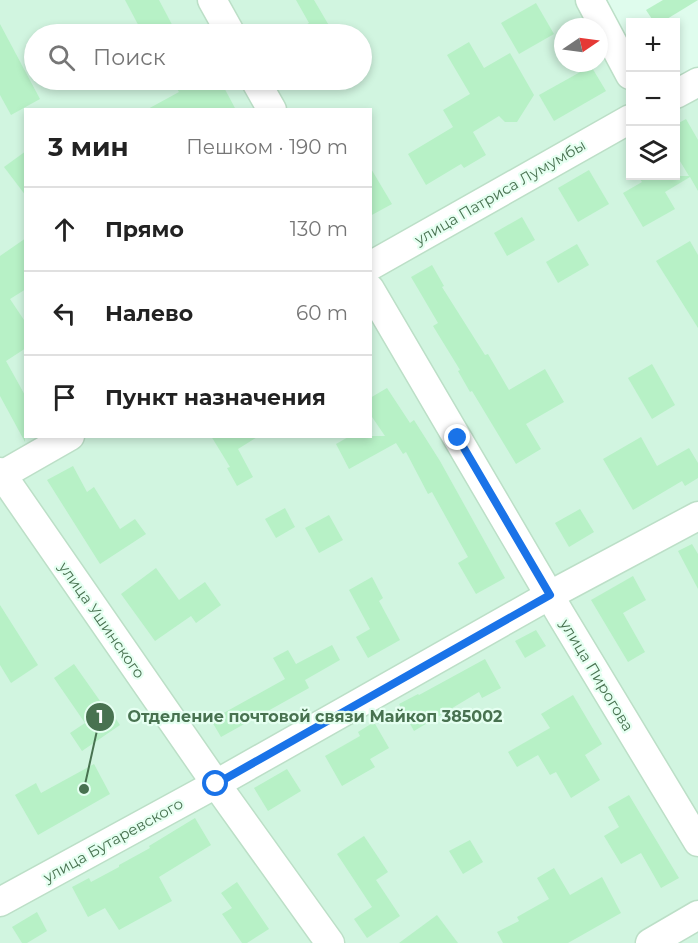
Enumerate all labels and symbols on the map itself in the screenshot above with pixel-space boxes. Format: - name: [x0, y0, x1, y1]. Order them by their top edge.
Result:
- north arrow: [554, 18, 608, 72]
- street label: улица Патриса Лумумбы: [410, 135, 589, 249]
- route end: [444, 424, 470, 450]
- street label: улица Ушинского: [54, 557, 149, 682]
- street label: улица Пирогова: [556, 615, 638, 735]
- callout: Отделение почтовой связи Майкоп 385002: [85, 700, 514, 734]
- text: 1: [96, 706, 104, 728]
- text: Отделение почтовой связи Майкоп 385002: [128, 707, 502, 726]
- route start: [202, 770, 228, 796]
- street label: улица Бутаревского: [39, 794, 186, 887]

